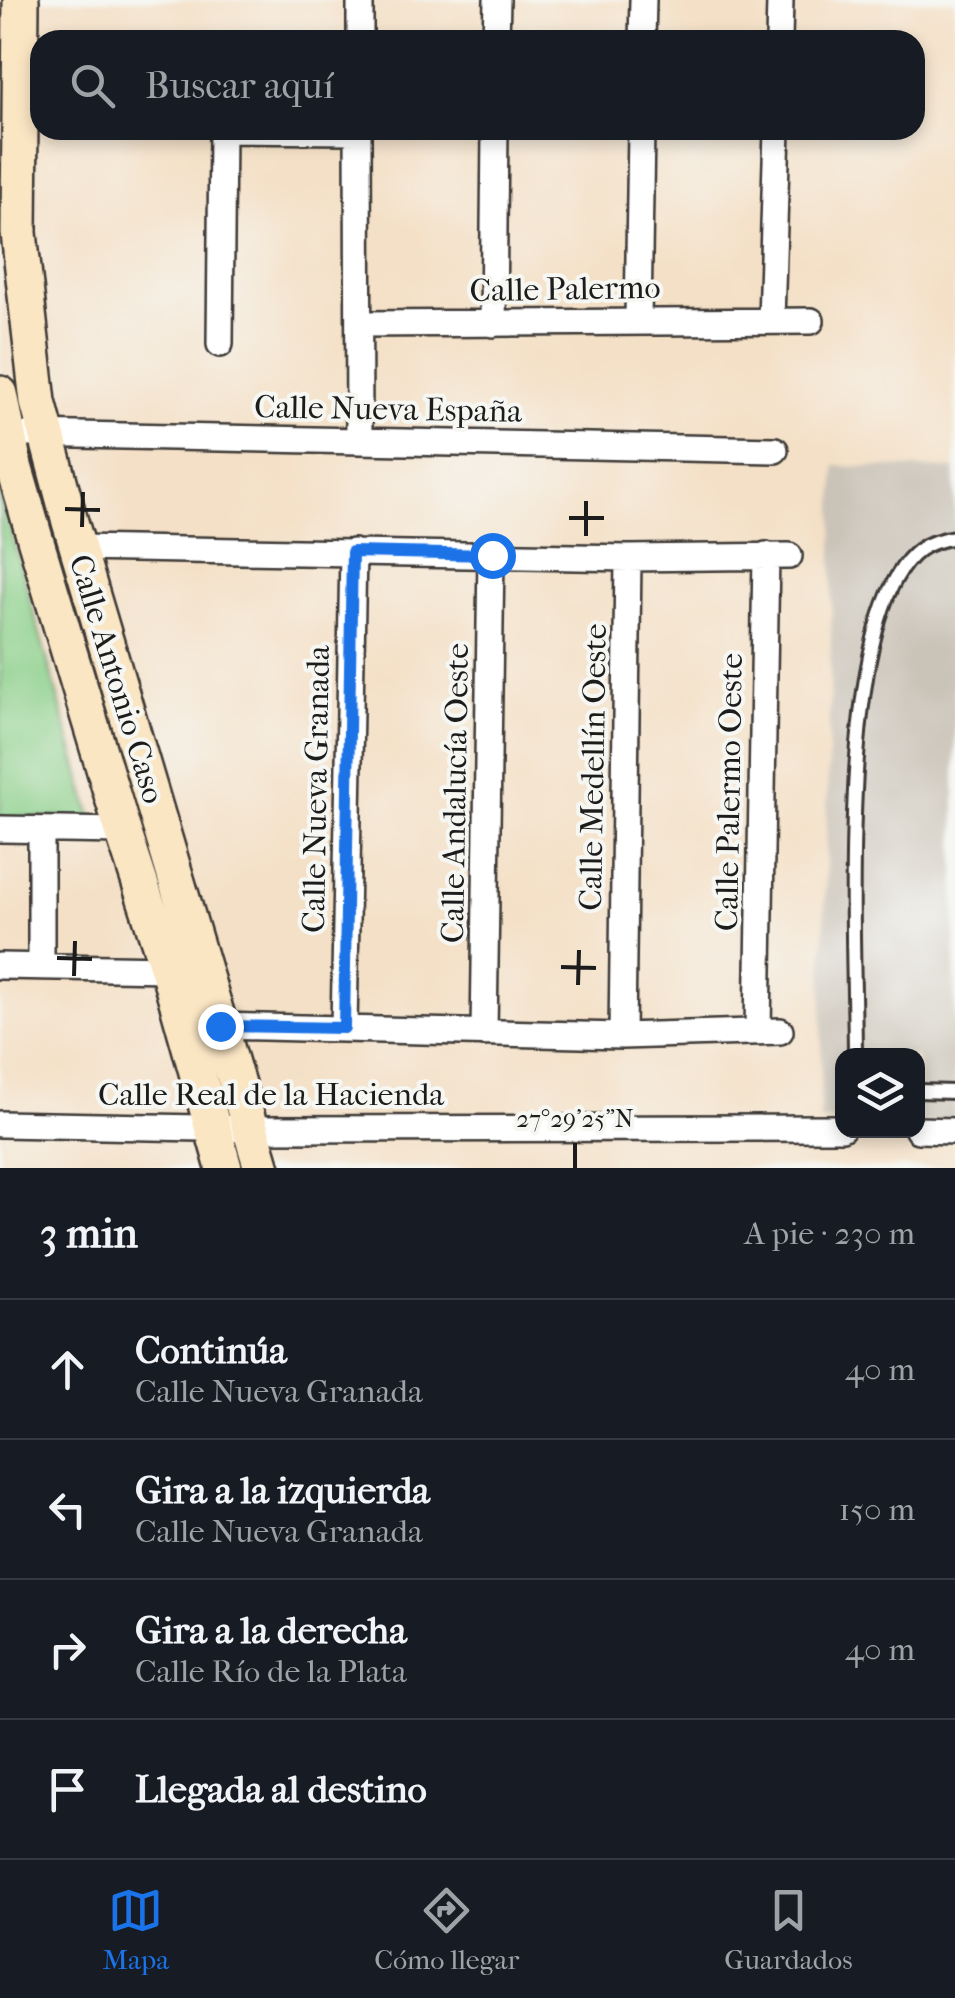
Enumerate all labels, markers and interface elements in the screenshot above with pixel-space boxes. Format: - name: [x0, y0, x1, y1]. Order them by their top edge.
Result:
- search box: [30, 30, 925, 140]
- icon: search: [65, 58, 120, 113]
- text: Buscar aquí: [145, 63, 334, 108]
- street label: Calle Palermo: [469, 269, 661, 309]
- street label: Calle Nueva España: [254, 388, 523, 430]
- route start: [470, 533, 516, 579]
- street label: Calle Antonio Caso: [62, 550, 172, 808]
- street label: Calle Medellín Oeste: [572, 623, 614, 911]
- street label: Calle Andalucía Oeste: [434, 643, 476, 943]
- street label: Calle Nueva Granada: [295, 644, 337, 933]
- street label: Calle Palermo Oeste: [708, 652, 750, 931]
- route end: [198, 1004, 244, 1050]
- map controls: [835, 1048, 925, 1138]
- button: layers: [835, 1048, 925, 1138]
- street label: Calle Real de la Hacienda: [98, 1076, 445, 1113]
- text: 27°29'25"N: [516, 1104, 634, 1133]
- text: 3 min: [40, 1209, 138, 1258]
- text: A pie · 230 m: [744, 1215, 915, 1252]
- text: Continúa: [135, 1328, 287, 1373]
- icon: ahead: [40, 1342, 95, 1397]
- text: 40 m: [845, 1351, 915, 1388]
- text: Calle Nueva Granada: [135, 1373, 423, 1410]
- text: Gira a la izquierda: [135, 1468, 430, 1513]
- icon: left: [40, 1482, 95, 1537]
- text: 150 m: [839, 1491, 915, 1528]
- text: Calle Nueva Granada: [135, 1513, 423, 1550]
- text: Gira a la derecha: [135, 1608, 407, 1653]
- icon: right: [40, 1622, 95, 1677]
- text: 40 m: [845, 1631, 915, 1668]
- text: Calle Río de la Plata: [135, 1653, 407, 1690]
- icon: arrive: [40, 1762, 95, 1817]
- text: Llegada al destino: [135, 1767, 427, 1812]
- tab: Mapa: [102, 1883, 169, 1976]
- tab: Cómo llegar: [374, 1883, 519, 1976]
- tab: Guardados: [724, 1883, 853, 1976]

